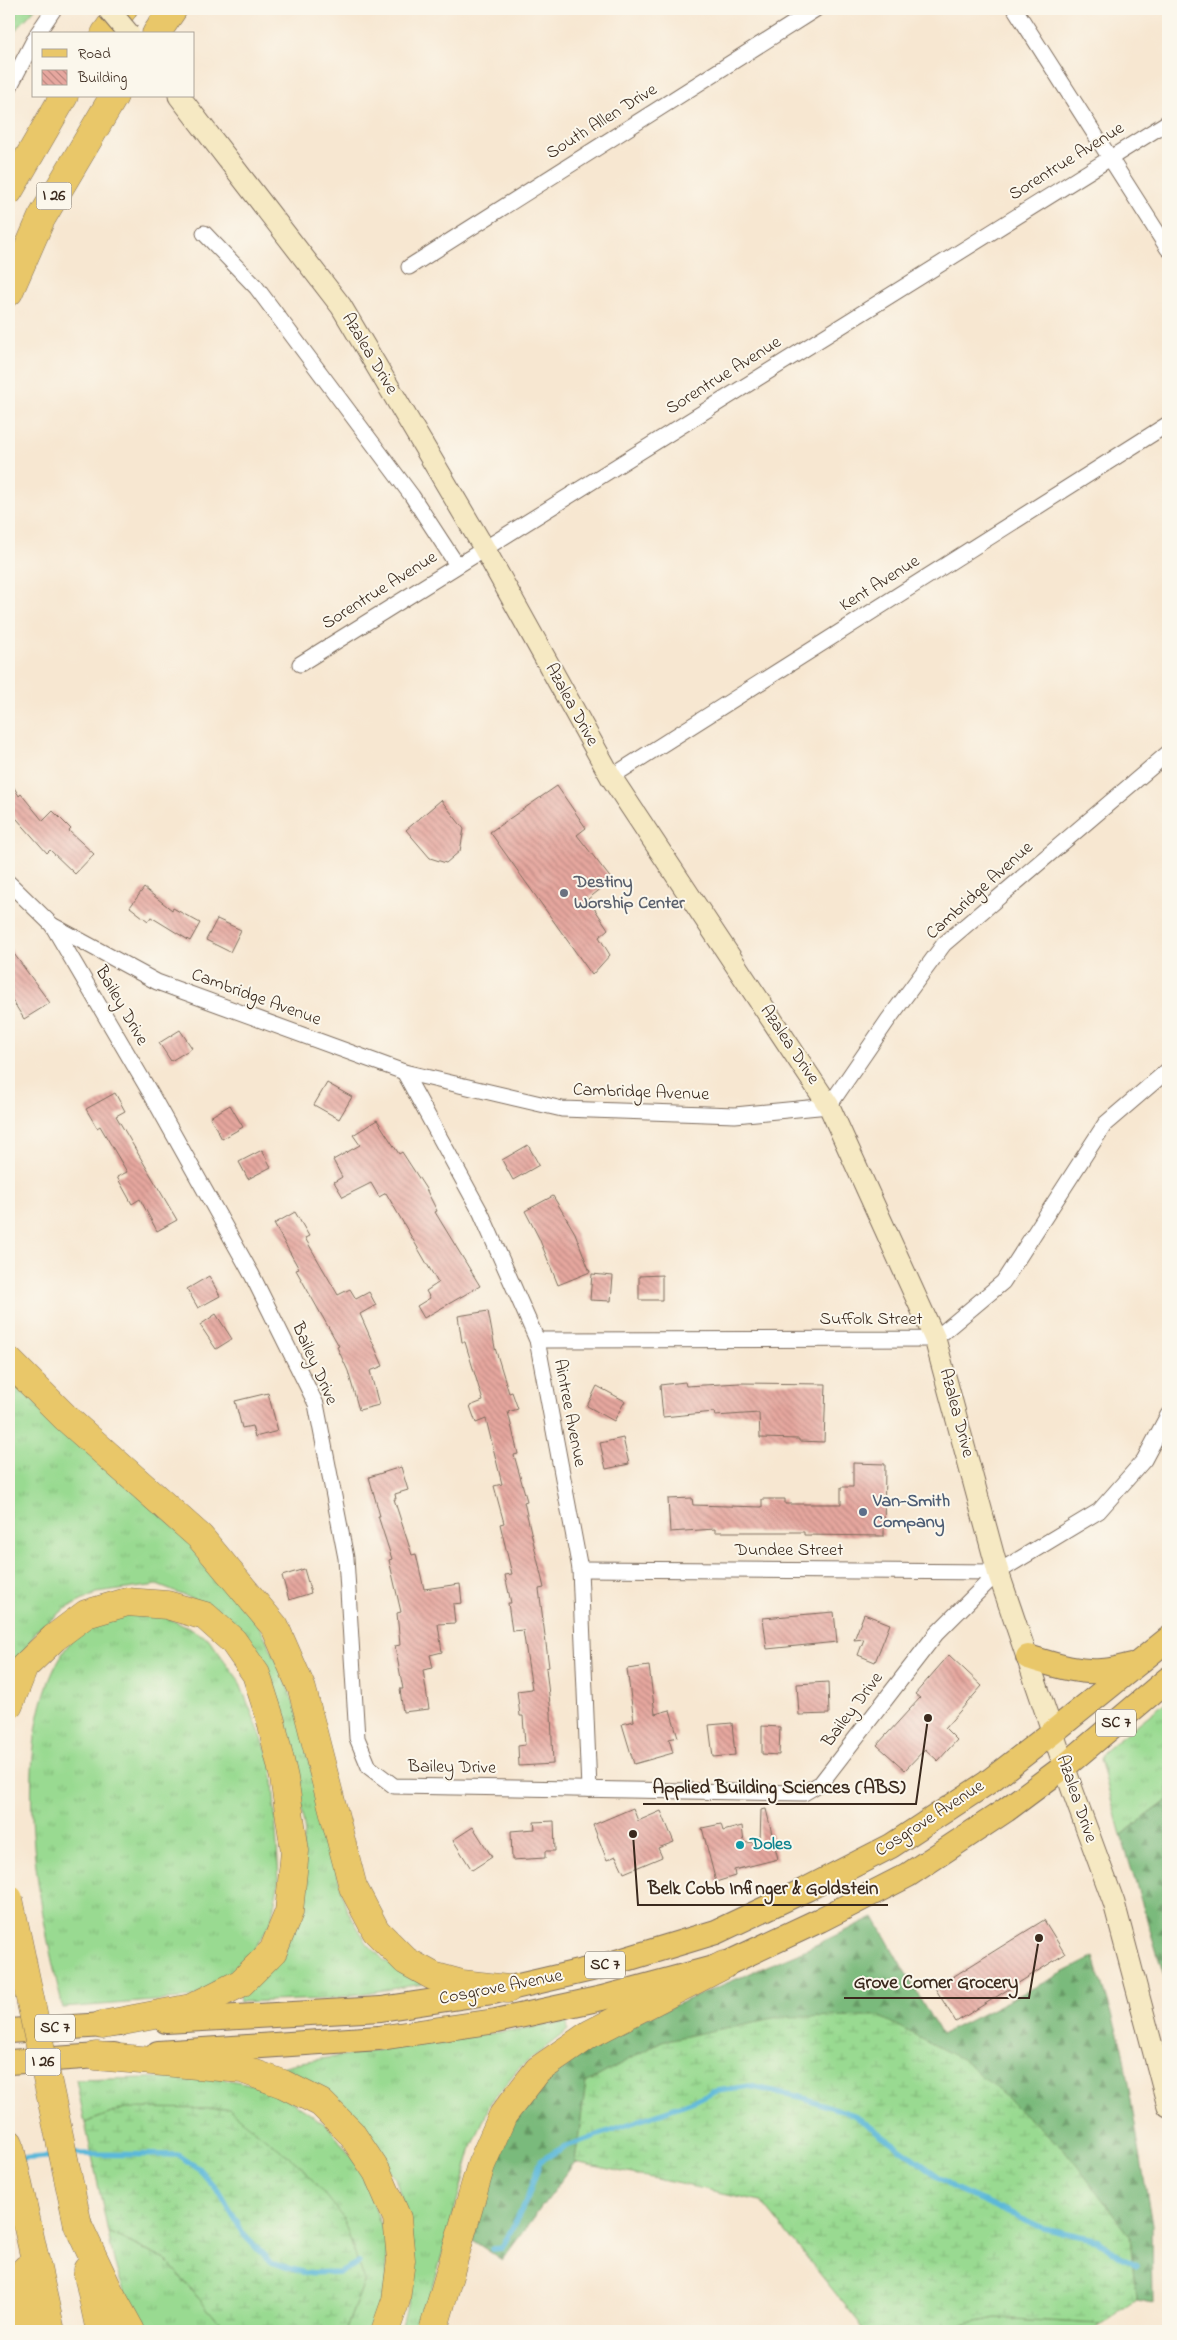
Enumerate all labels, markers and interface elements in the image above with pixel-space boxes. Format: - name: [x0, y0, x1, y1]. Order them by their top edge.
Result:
- legend: [32, 32, 195, 98]
- text: Road: [78, 43, 111, 65]
- text: Building: [77, 67, 127, 90]
- street label: South Allen Drive: [542, 77, 663, 167]
- street label: Sorentrue Avenue: [1004, 116, 1131, 208]
- road number: I 26: [36, 182, 72, 210]
- street label: Azalea Drive: [334, 308, 404, 401]
- street label: Sorentrue Avenue: [661, 330, 788, 422]
- street label: Sorentrue Avenue: [317, 545, 444, 637]
- street label: Kent Avenue: [835, 549, 926, 619]
- street label: Azalea Drive: [538, 659, 605, 752]
- street label: Cambridge Avenue: [921, 835, 1041, 947]
- place label: Destiny Worship Center: [573, 870, 685, 917]
- marker: Destiny Worship Center: [558, 887, 570, 899]
- street label: Bailey Drive: [87, 960, 155, 1052]
- street label: Cambridge Avenue: [187, 962, 325, 1035]
- street label: Azalea Drive: [753, 1000, 826, 1091]
- street label: Cambridge Avenue: [572, 1078, 711, 1109]
- street label: Suffolk Street: [819, 1307, 923, 1333]
- street label: Bailey Drive: [284, 1317, 344, 1410]
- street label: Aintree Avenue: [546, 1357, 592, 1470]
- street label: Azalea Drive: [932, 1366, 981, 1461]
- place label: Van-Smith Company: [872, 1489, 951, 1537]
- marker: Van-Smith Company: [857, 1506, 869, 1518]
- street label: Dundee Street: [734, 1538, 843, 1564]
- street label: Bailey Drive: [815, 1666, 890, 1754]
- road number: SC 7: [1096, 1710, 1136, 1736]
- street label: Azalea Drive: [1049, 1752, 1103, 1847]
- street label: Bailey Drive: [407, 1754, 497, 1782]
- callout: Applied Building Sciences (ABS): [643, 1770, 916, 1804]
- street label: Cosgrove Avenue: [870, 1773, 991, 1865]
- text: Applied Building Sciences (ABS): [653, 1775, 906, 1804]
- place label: Doles: [749, 1832, 792, 1858]
- marker: Doles: [734, 1839, 746, 1851]
- callout: Belk Cobb Infinger & Goldstein: [638, 1871, 888, 1905]
- text: Belk Cobb Infinger & Goldstein: [647, 1876, 878, 1905]
- road number: SC 7: [585, 1952, 625, 1978]
- street label: Cosgrove Avenue: [437, 1963, 566, 2014]
- callout: Grove Corner Grocery: [844, 1964, 1029, 1998]
- text: Grove Corner Grocery: [854, 1970, 1019, 1999]
- road number: SC 7: [35, 2015, 75, 2042]
- road number: I 26: [26, 2048, 60, 2076]

